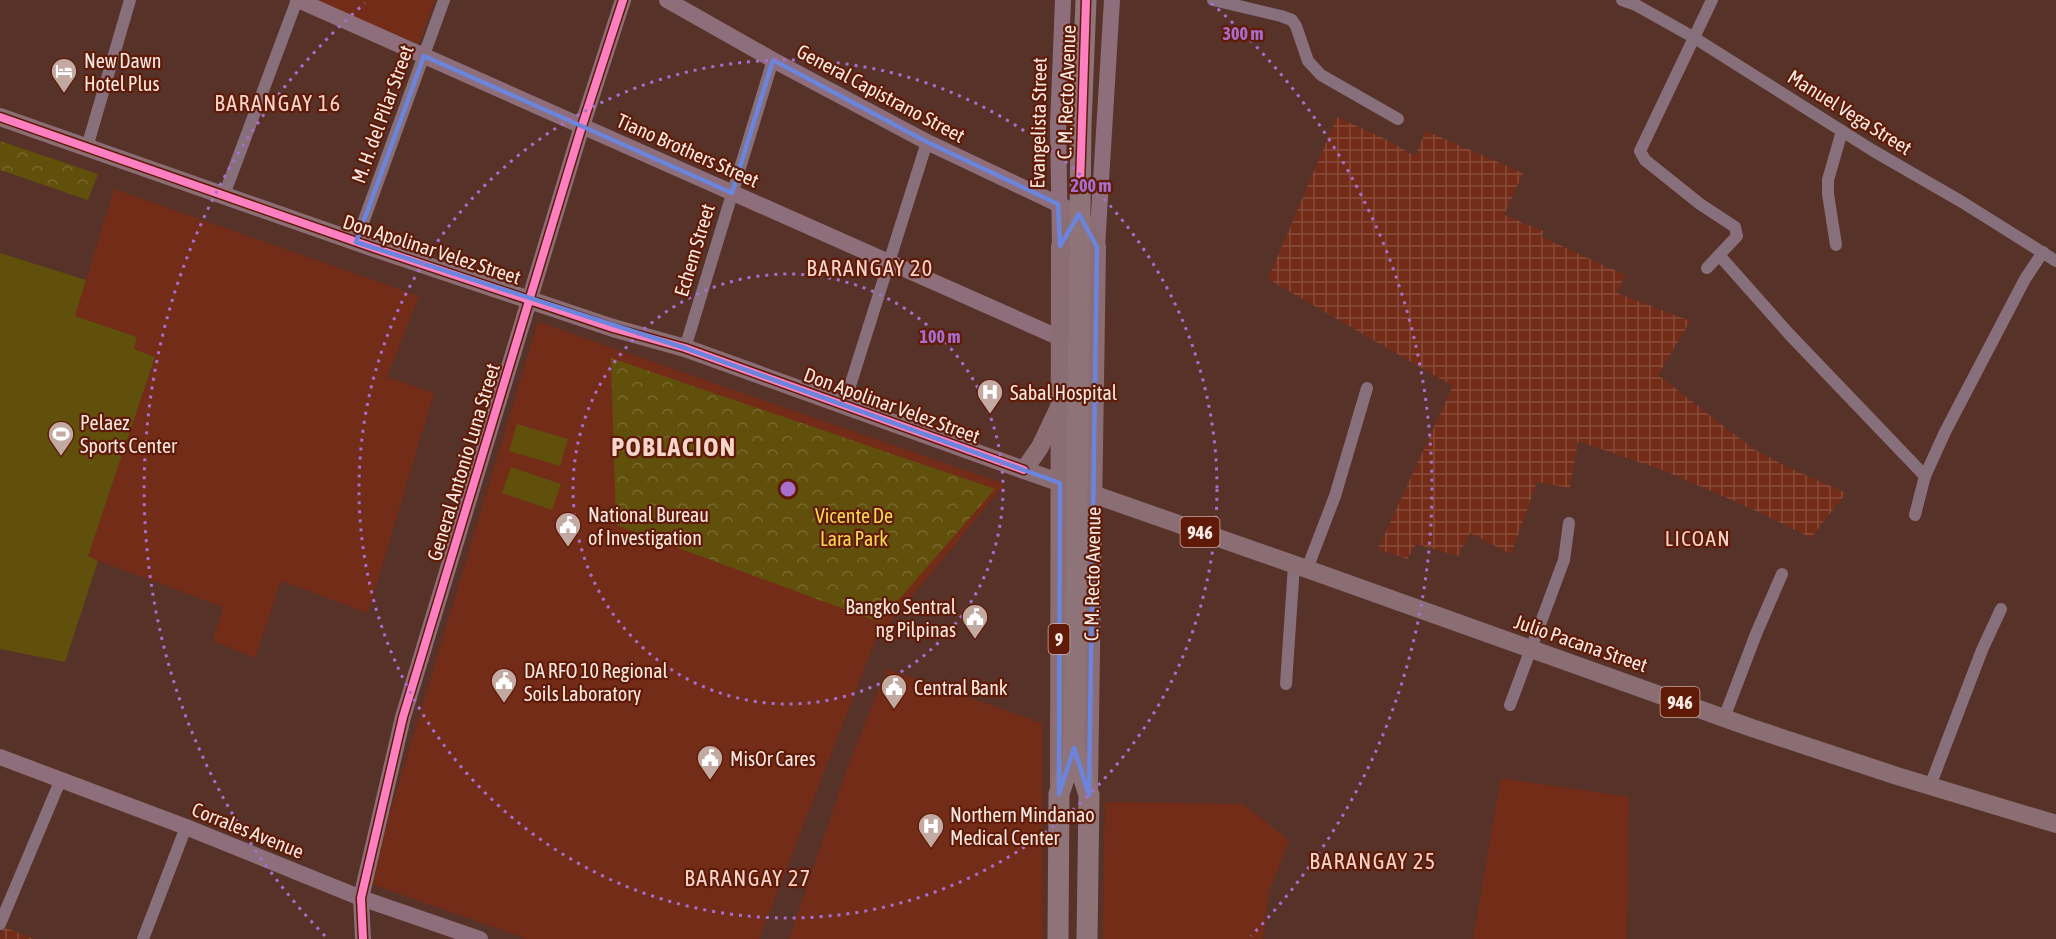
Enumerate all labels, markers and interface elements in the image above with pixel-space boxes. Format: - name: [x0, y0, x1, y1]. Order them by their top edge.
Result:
- text: 300 m: [1223, 23, 1263, 44]
- street label: C. M. Recto Avenue: [1052, 24, 1080, 160]
- street label: General Capistrano Street: [793, 39, 969, 147]
- street label: M. H. del Pilar Street: [346, 42, 418, 186]
- place label: New Dawn Hotel Plus: [84, 49, 162, 95]
- hotel icon: New Dawn Hotel Plus: [49, 56, 79, 94]
- street label: Evangelista Street: [1025, 57, 1051, 189]
- street label: Manuel Vega Street: [1784, 65, 1916, 159]
- district label: BARANGAY 16: [214, 90, 342, 116]
- street label: Tiano Brothers Street: [613, 108, 763, 192]
- text: 200 m: [1071, 175, 1111, 196]
- street label: Echem Street: [669, 201, 719, 299]
- street label: Don Apolinar Velez Street: [340, 209, 524, 289]
- district label: BARANGAY 20: [806, 255, 934, 281]
- text: 100 m: [920, 326, 960, 347]
- street label: General Antonio Luna Street: [422, 360, 504, 563]
- street label: Don Apolinar Velez Street: [801, 362, 983, 448]
- hospital icon: Sabal Hospital: [975, 377, 1005, 415]
- place label: Sabal Hospital: [1010, 381, 1118, 404]
- place label: Pelaez Sports Center: [80, 411, 178, 457]
- sports icon: Pelaez Sports Center: [46, 419, 76, 457]
- district label: POBLACION: [611, 432, 737, 462]
- centre of rings: [778, 479, 798, 499]
- place label: National Bureau of Investigation: [588, 503, 709, 549]
- park label: Vicente De Lara Park: [815, 504, 893, 550]
- street label: C. M. Recto Avenue: [1079, 507, 1105, 641]
- public building icon: National Bureau of Investigation: [553, 510, 583, 548]
- road number: 946: [1180, 517, 1220, 547]
- district label: LICOAN: [1665, 526, 1731, 550]
- place label: Bangko Sentral ng Pilpinas: [845, 595, 957, 641]
- public building icon: Bangko Sentral ng Pilpinas: [960, 602, 990, 640]
- street label: Julio Pacana Street: [1511, 609, 1651, 677]
- road number: 9: [1048, 624, 1070, 654]
- place label: DA RFO 10 Regional Soils Laboratory: [524, 659, 668, 705]
- public building icon: DA RFO 10 Regional Soils Laboratory: [489, 666, 519, 704]
- public building icon: Central Bank: [879, 672, 909, 710]
- place label: Central Bank: [914, 676, 1008, 699]
- road number: 946: [1660, 687, 1700, 717]
- public building icon: MisOr Cares: [695, 743, 725, 781]
- place label: MisOr Cares: [730, 747, 816, 770]
- street label: Corrales Avenue: [189, 797, 307, 863]
- place label: Northern Mindanao Medical Center: [950, 803, 1095, 849]
- hospital icon: Northern Mindanao Medical Center: [916, 811, 946, 849]
- district label: BARANGAY 25: [1309, 848, 1437, 874]
- district label: BARANGAY 27: [684, 865, 812, 891]

